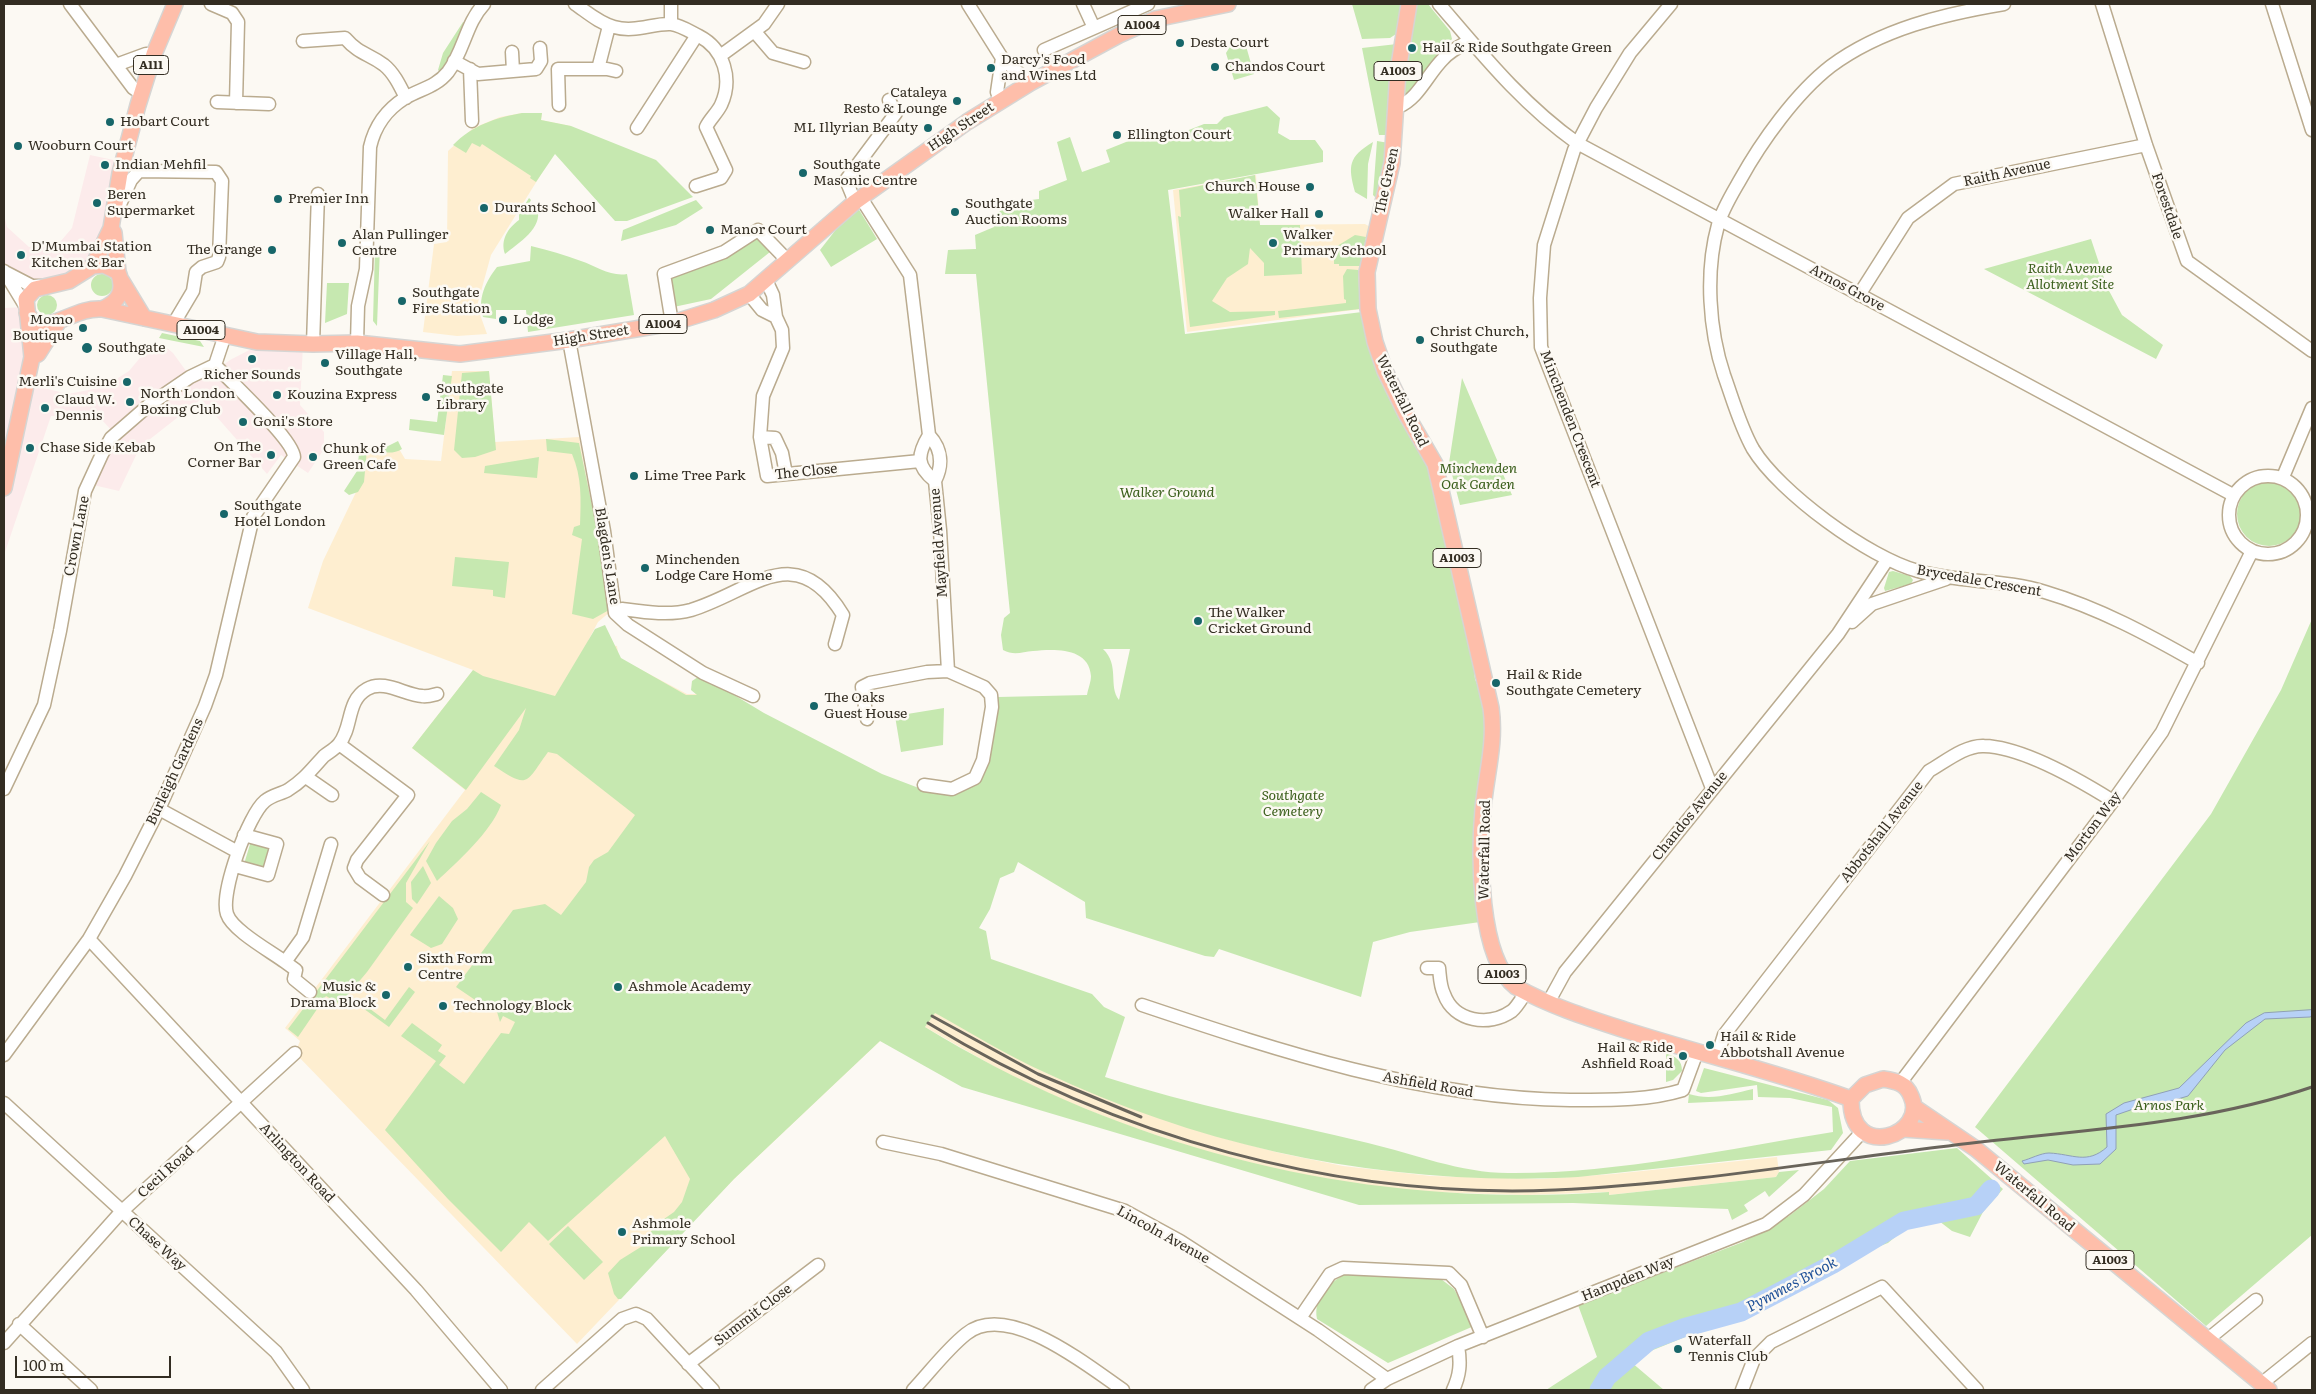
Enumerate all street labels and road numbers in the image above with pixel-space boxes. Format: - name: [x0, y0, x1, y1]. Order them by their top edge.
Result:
- road number: A1004: [1118, 16, 1166, 34]
- road number: A111: [134, 56, 168, 74]
- road number: A1003: [1374, 61, 1422, 80]
- street label: High Street: [925, 99, 997, 155]
- street label: The Green: [1372, 146, 1402, 216]
- street label: Raith Avenue: [1962, 156, 2052, 190]
- street label: Forestdale: [2148, 170, 2186, 242]
- street label: Arnos Grove: [1806, 261, 1888, 315]
- road number: A1004: [639, 314, 687, 334]
- road number: A1004: [177, 320, 225, 340]
- street label: High Street: [552, 322, 630, 350]
- street label: Minchenden Crescent: [1536, 348, 1604, 490]
- street label: Waterfall Road: [1372, 352, 1432, 450]
- street label: The Close: [774, 460, 838, 484]
- street label: Mayfield Avenue: [927, 488, 951, 598]
- street label: Crown Lane: [61, 495, 93, 577]
- street label: Blagden's Lane: [591, 506, 623, 606]
- road number: A1003: [1433, 548, 1481, 568]
- street label: Brycedale Crescent: [1915, 562, 2043, 600]
- street label: Burleigh Gardens: [143, 716, 207, 828]
- street label: Chandos Avenue: [1649, 768, 1731, 864]
- street label: Abbotshall Avenue: [1837, 778, 1927, 886]
- street label: Morton Way: [2061, 788, 2125, 866]
- street label: Waterfall Road: [1476, 800, 1494, 900]
- road number: A1003: [1478, 964, 1526, 984]
- street label: Ashfield Road: [1381, 1069, 1475, 1101]
- street label: Arlington Road: [256, 1120, 338, 1206]
- street label: Cecil Road: [134, 1142, 198, 1202]
- street label: Waterfall Road: [1990, 1158, 2078, 1236]
- street label: Lincoln Avenue: [1114, 1203, 1212, 1267]
- street label: Chase Way: [124, 1213, 190, 1275]
- road number: A1003: [2086, 1250, 2134, 1270]
- street label: Hampden Way: [1579, 1253, 1677, 1305]
- street label: Summit Close: [711, 1280, 795, 1350]

